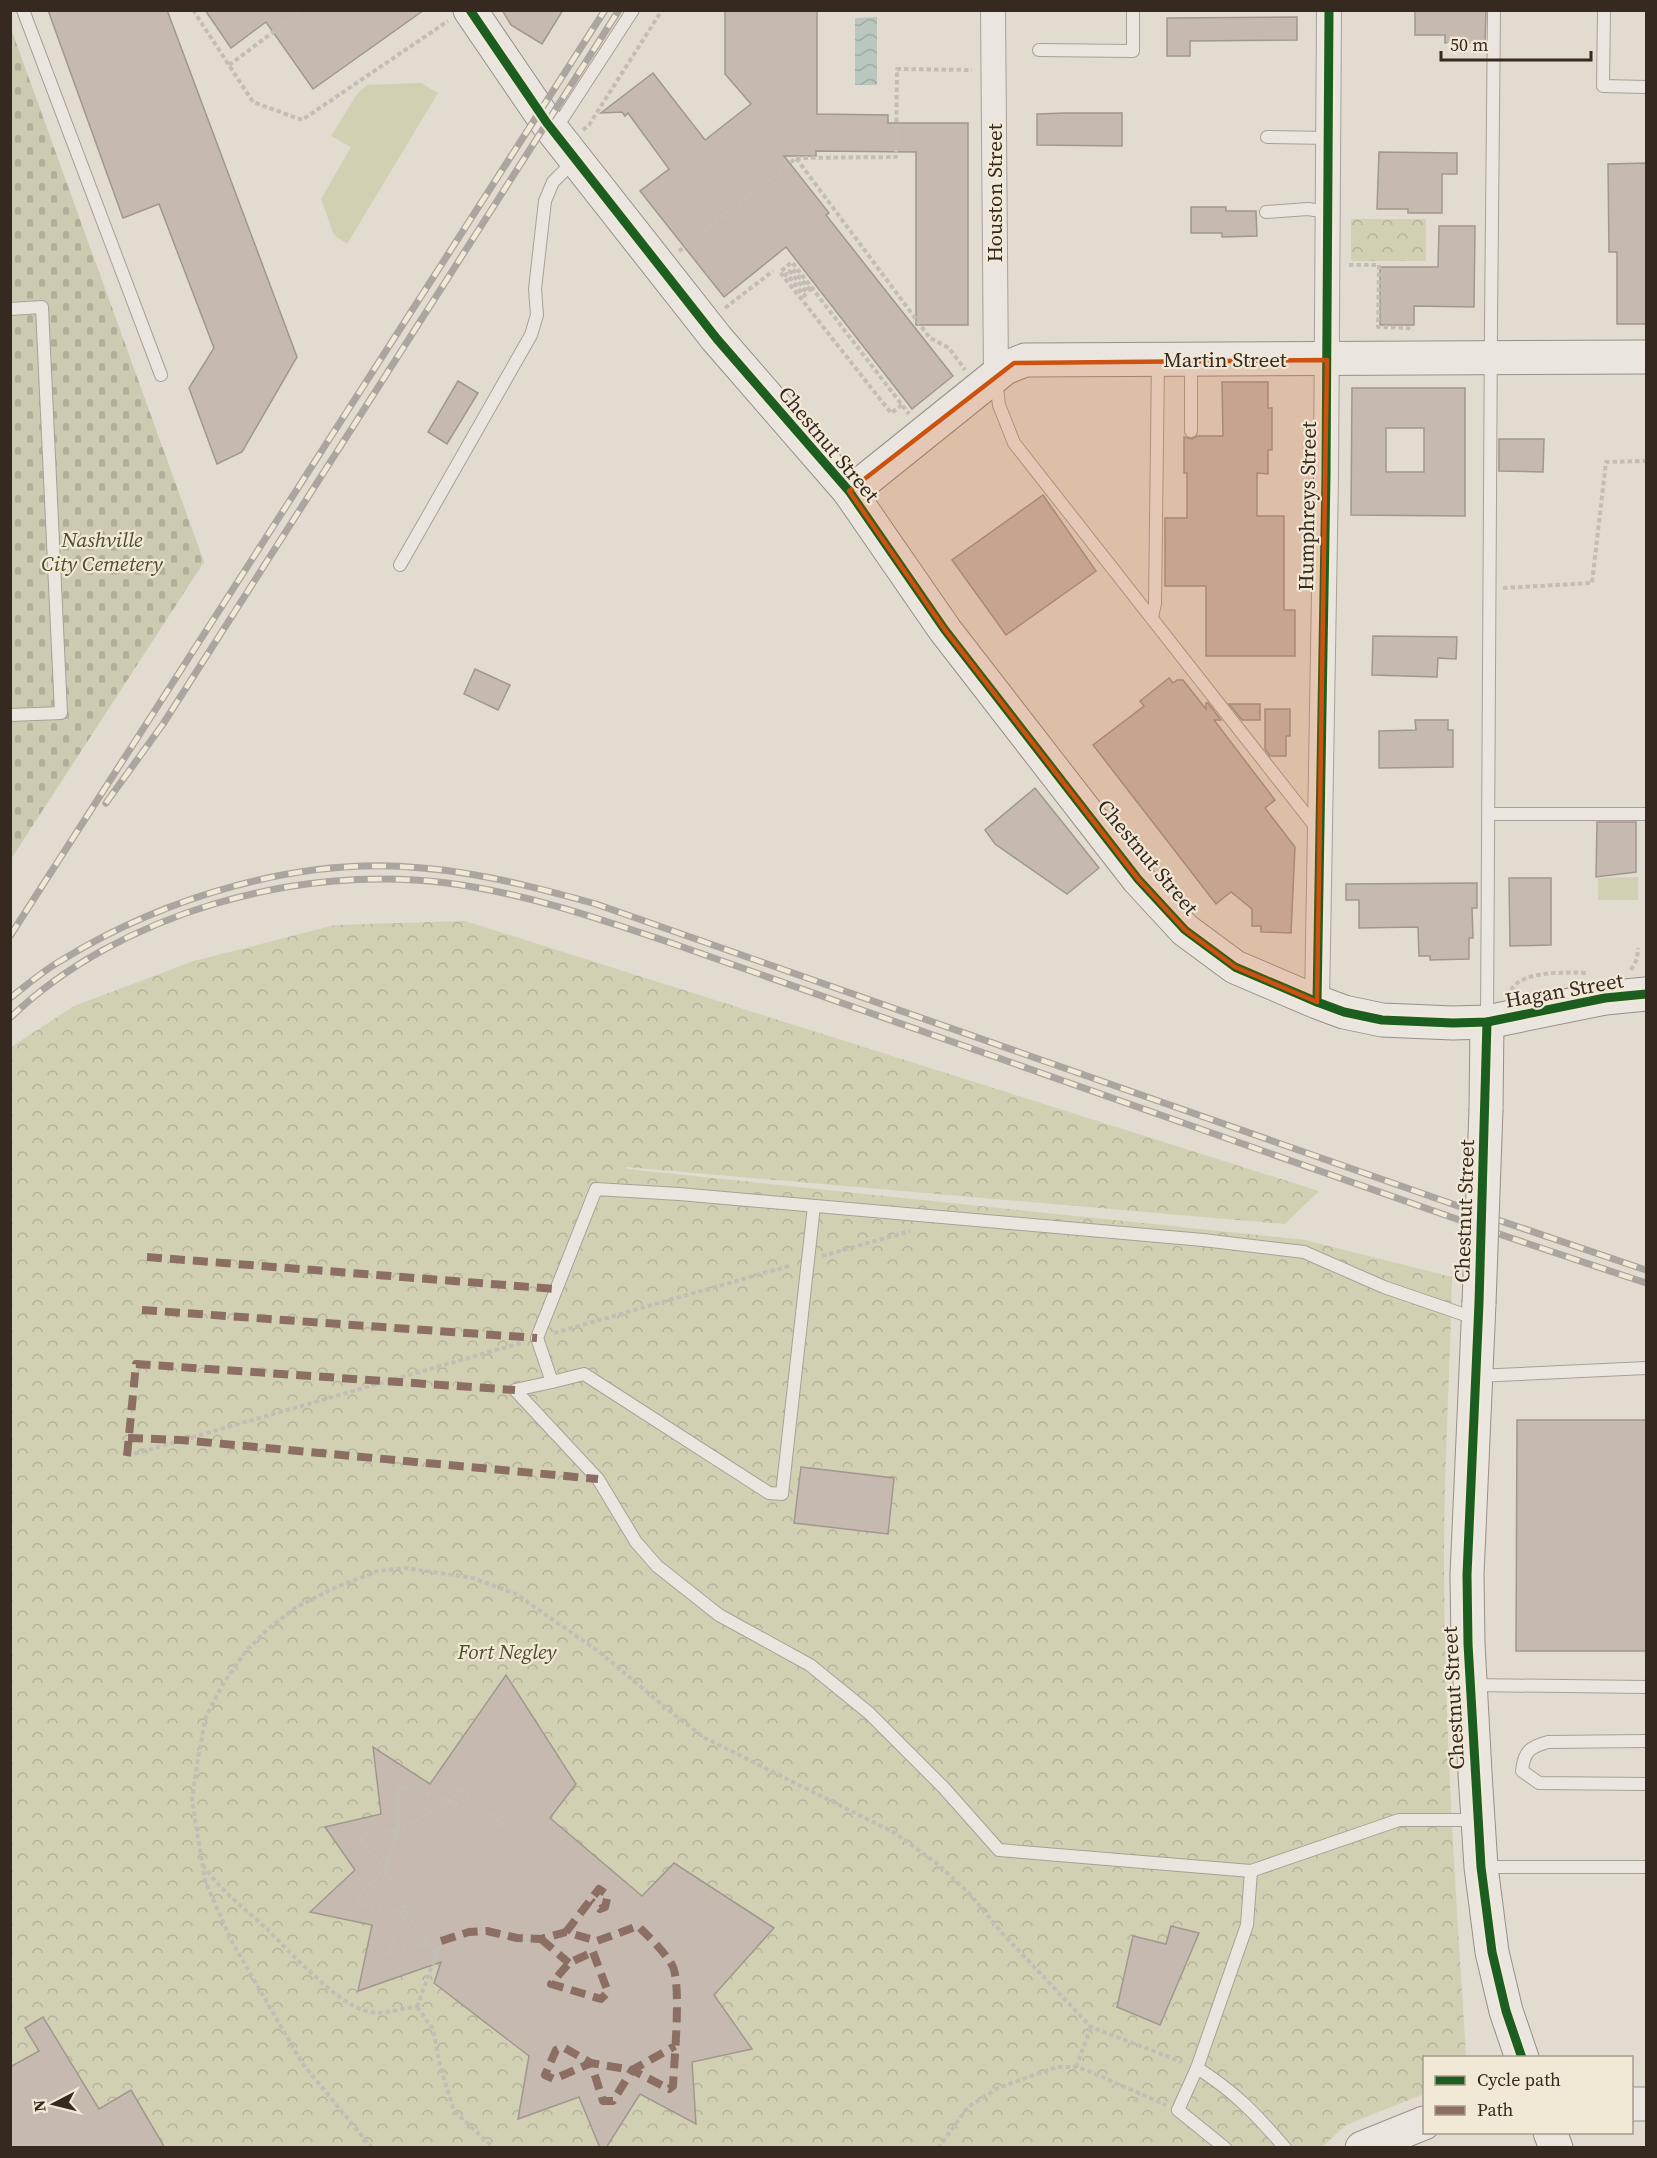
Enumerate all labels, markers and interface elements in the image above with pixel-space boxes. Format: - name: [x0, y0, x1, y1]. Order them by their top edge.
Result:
- scale bar: [1441, 24, 1591, 62]
- text: 50 m: [1450, 32, 1488, 57]
- street label: Houston Street: [980, 123, 1009, 263]
- street label: Martin Street: [1163, 345, 1287, 374]
- street label: Chestnut Street: [772, 380, 886, 508]
- street label: Humphreys Street: [1291, 421, 1323, 591]
- park label: Nashville City Cemetery: [41, 525, 164, 578]
- street label: Chestnut Street: [1091, 793, 1205, 921]
- street label: Hagan Street: [1503, 965, 1626, 1015]
- street label: Chestnut Street: [1447, 1139, 1481, 1283]
- street label: Chestnut Street: [1435, 1625, 1471, 1770]
- park label: Fort Negley: [456, 1637, 558, 1666]
- legend: [1423, 2056, 1633, 2134]
- text: Cycle path: [1477, 2067, 1561, 2092]
- north arrow: [24, 2074, 84, 2134]
- text: Path: [1477, 2097, 1514, 2122]
- text: N: [27, 2098, 51, 2113]

